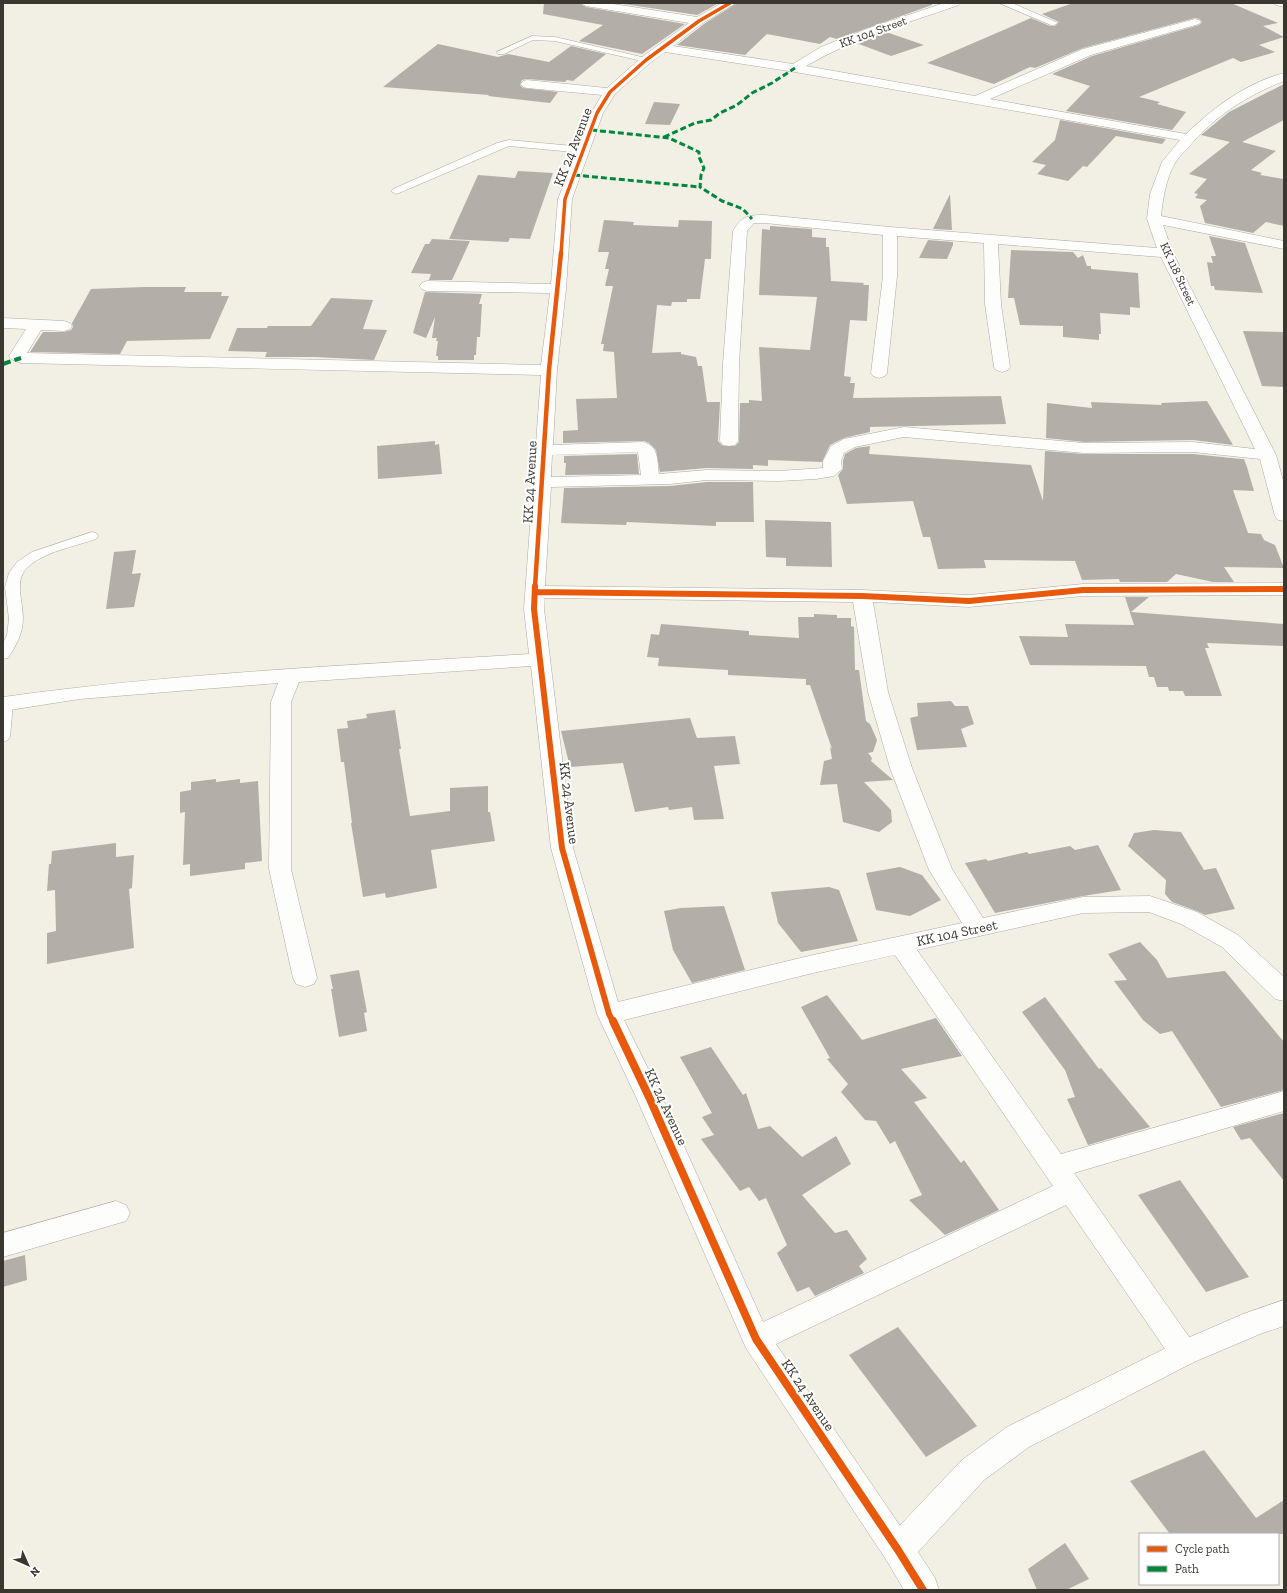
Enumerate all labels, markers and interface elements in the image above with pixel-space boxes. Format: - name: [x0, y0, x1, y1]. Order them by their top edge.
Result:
- street label: KK 104 Street: [838, 13, 909, 51]
- street label: KK 24 Avenue: [550, 105, 596, 189]
- street label: KK 118 Street: [1157, 240, 1199, 308]
- street label: KK 24 Avenue: [519, 440, 541, 524]
- street label: KK 24 Avenue: [556, 761, 583, 846]
- street label: KK 104 Street: [915, 916, 1000, 950]
- street label: KK 24 Avenue: [641, 1066, 691, 1149]
- street label: KK 24 Avenue: [778, 1356, 838, 1434]
- legend: [1139, 1533, 1279, 1585]
- text: Cycle path: [1175, 1542, 1230, 1556]
- north arrow: [8, 1545, 48, 1585]
- text: Path: [1175, 1562, 1199, 1576]
- text: N: [27, 1564, 42, 1580]

